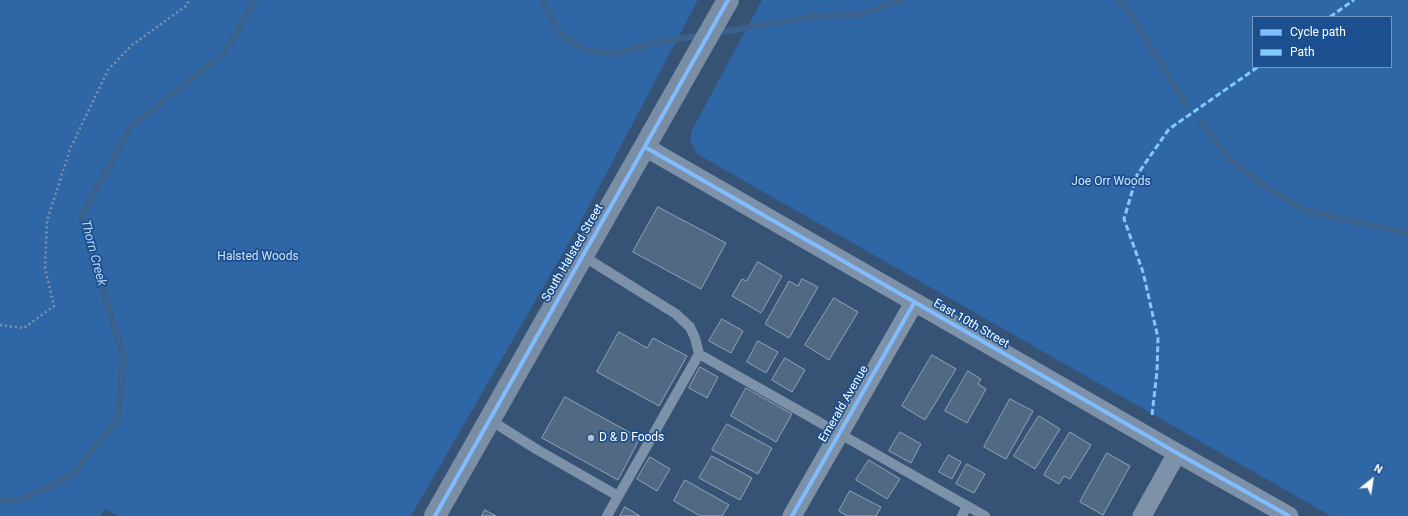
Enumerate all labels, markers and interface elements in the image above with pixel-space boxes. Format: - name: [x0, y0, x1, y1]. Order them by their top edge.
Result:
- legend: [1252, 16, 1392, 68]
- text: Cycle path: [1290, 25, 1346, 39]
- text: Path: [1290, 45, 1315, 59]
- park label: Joe Orr Woods: [1071, 175, 1151, 189]
- street label: South Halsted Street: [539, 202, 607, 304]
- water label: Thorn Creek: [77, 218, 109, 288]
- park label: Halsted Woods: [217, 250, 299, 264]
- street label: East 10th Street: [931, 296, 1011, 352]
- street label: Emerald Avenue: [816, 363, 872, 445]
- place label: D & D Foods: [599, 431, 664, 445]
- marker: D & D Foods: [586, 433, 596, 443]
- north arrow: [1352, 460, 1392, 500]
- text: N: [1372, 462, 1385, 477]

